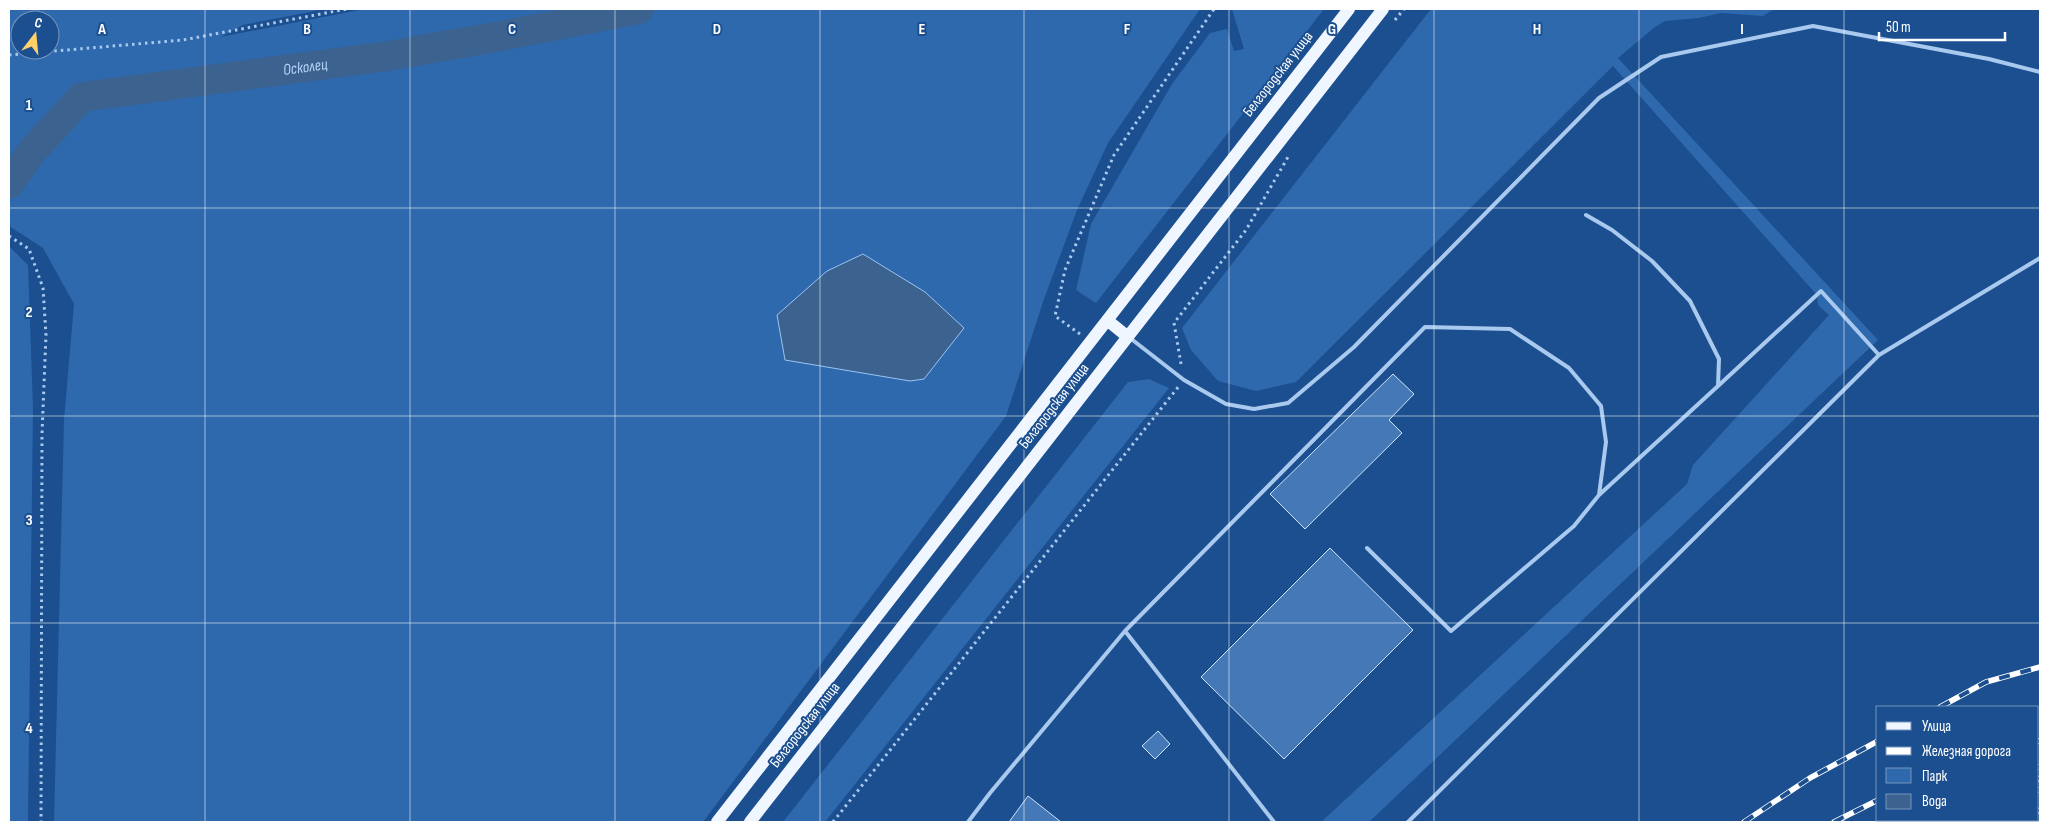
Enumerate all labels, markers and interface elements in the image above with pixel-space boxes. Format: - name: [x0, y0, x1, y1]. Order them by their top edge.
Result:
- north arrow: [10, 10, 60, 60]
- scale bar: [1879, 10, 2005, 42]
- text: С: [33, 14, 44, 32]
- text: 50 m: [1886, 18, 1911, 37]
- text: A: [97, 20, 106, 39]
- text: B: [303, 20, 311, 39]
- text: C: [508, 20, 516, 39]
- text: D: [713, 20, 721, 39]
- text: E: [919, 20, 926, 39]
- text: F: [1124, 20, 1131, 39]
- text: G: [1328, 20, 1336, 39]
- text: H: [1533, 20, 1541, 39]
- text: I: [1740, 20, 1744, 39]
- street label: Белгородская улица: [1239, 27, 1317, 121]
- water label: Осколец: [282, 55, 329, 79]
- text: 1: [26, 96, 33, 115]
- text: 2: [25, 303, 33, 322]
- street label: Белгородская улица: [1015, 359, 1093, 453]
- text: 3: [25, 511, 33, 530]
- street label: Белгородская улица: [766, 678, 844, 772]
- legend: [1876, 706, 2039, 821]
- text: Улица: [1922, 717, 1951, 736]
- text: 4: [25, 719, 33, 738]
- text: Железная дорога: [1922, 742, 2011, 761]
- text: Парк: [1922, 767, 1948, 786]
- text: Вода: [1922, 792, 1947, 811]

